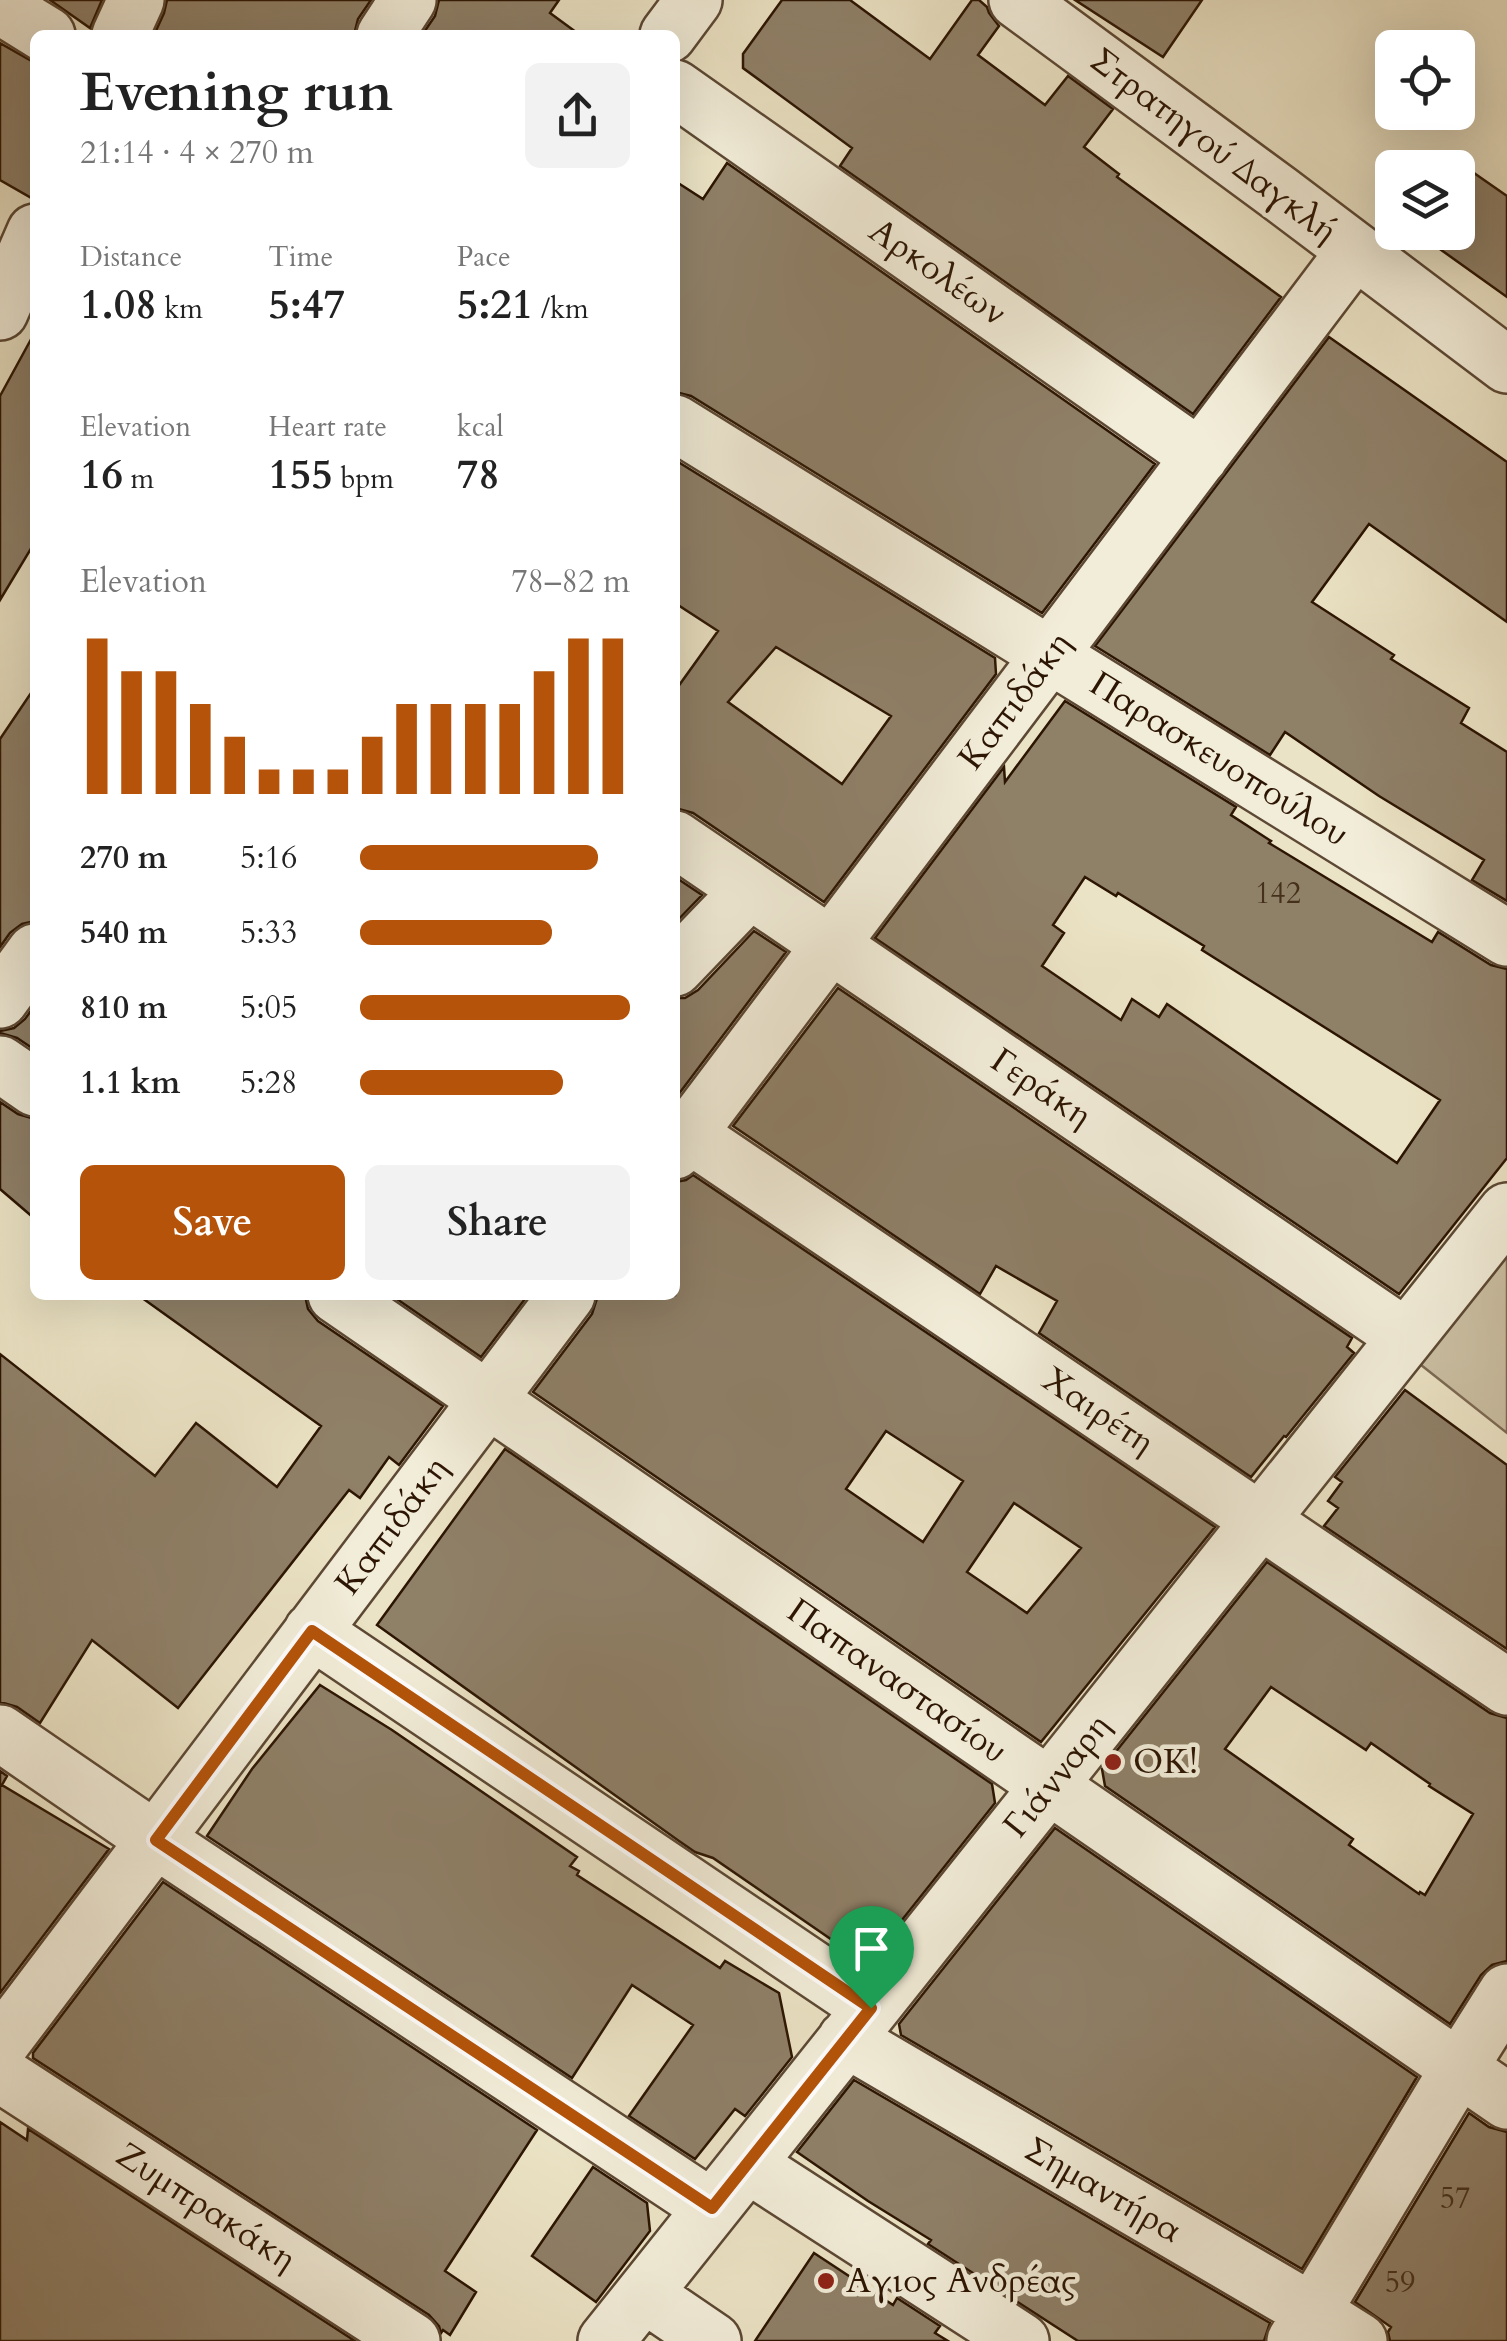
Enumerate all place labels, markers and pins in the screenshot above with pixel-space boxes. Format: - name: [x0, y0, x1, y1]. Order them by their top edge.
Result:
- place label: OK!: [1133, 1738, 1198, 1786]
- marker: OK!: [1102, 1751, 1124, 1773]
- pin: [829, 1906, 914, 2009]
- place label: Αγιος Ανδρέας: [846, 2257, 1076, 2305]
- marker: Αγιος Ανδρέας: [815, 2270, 837, 2292]

